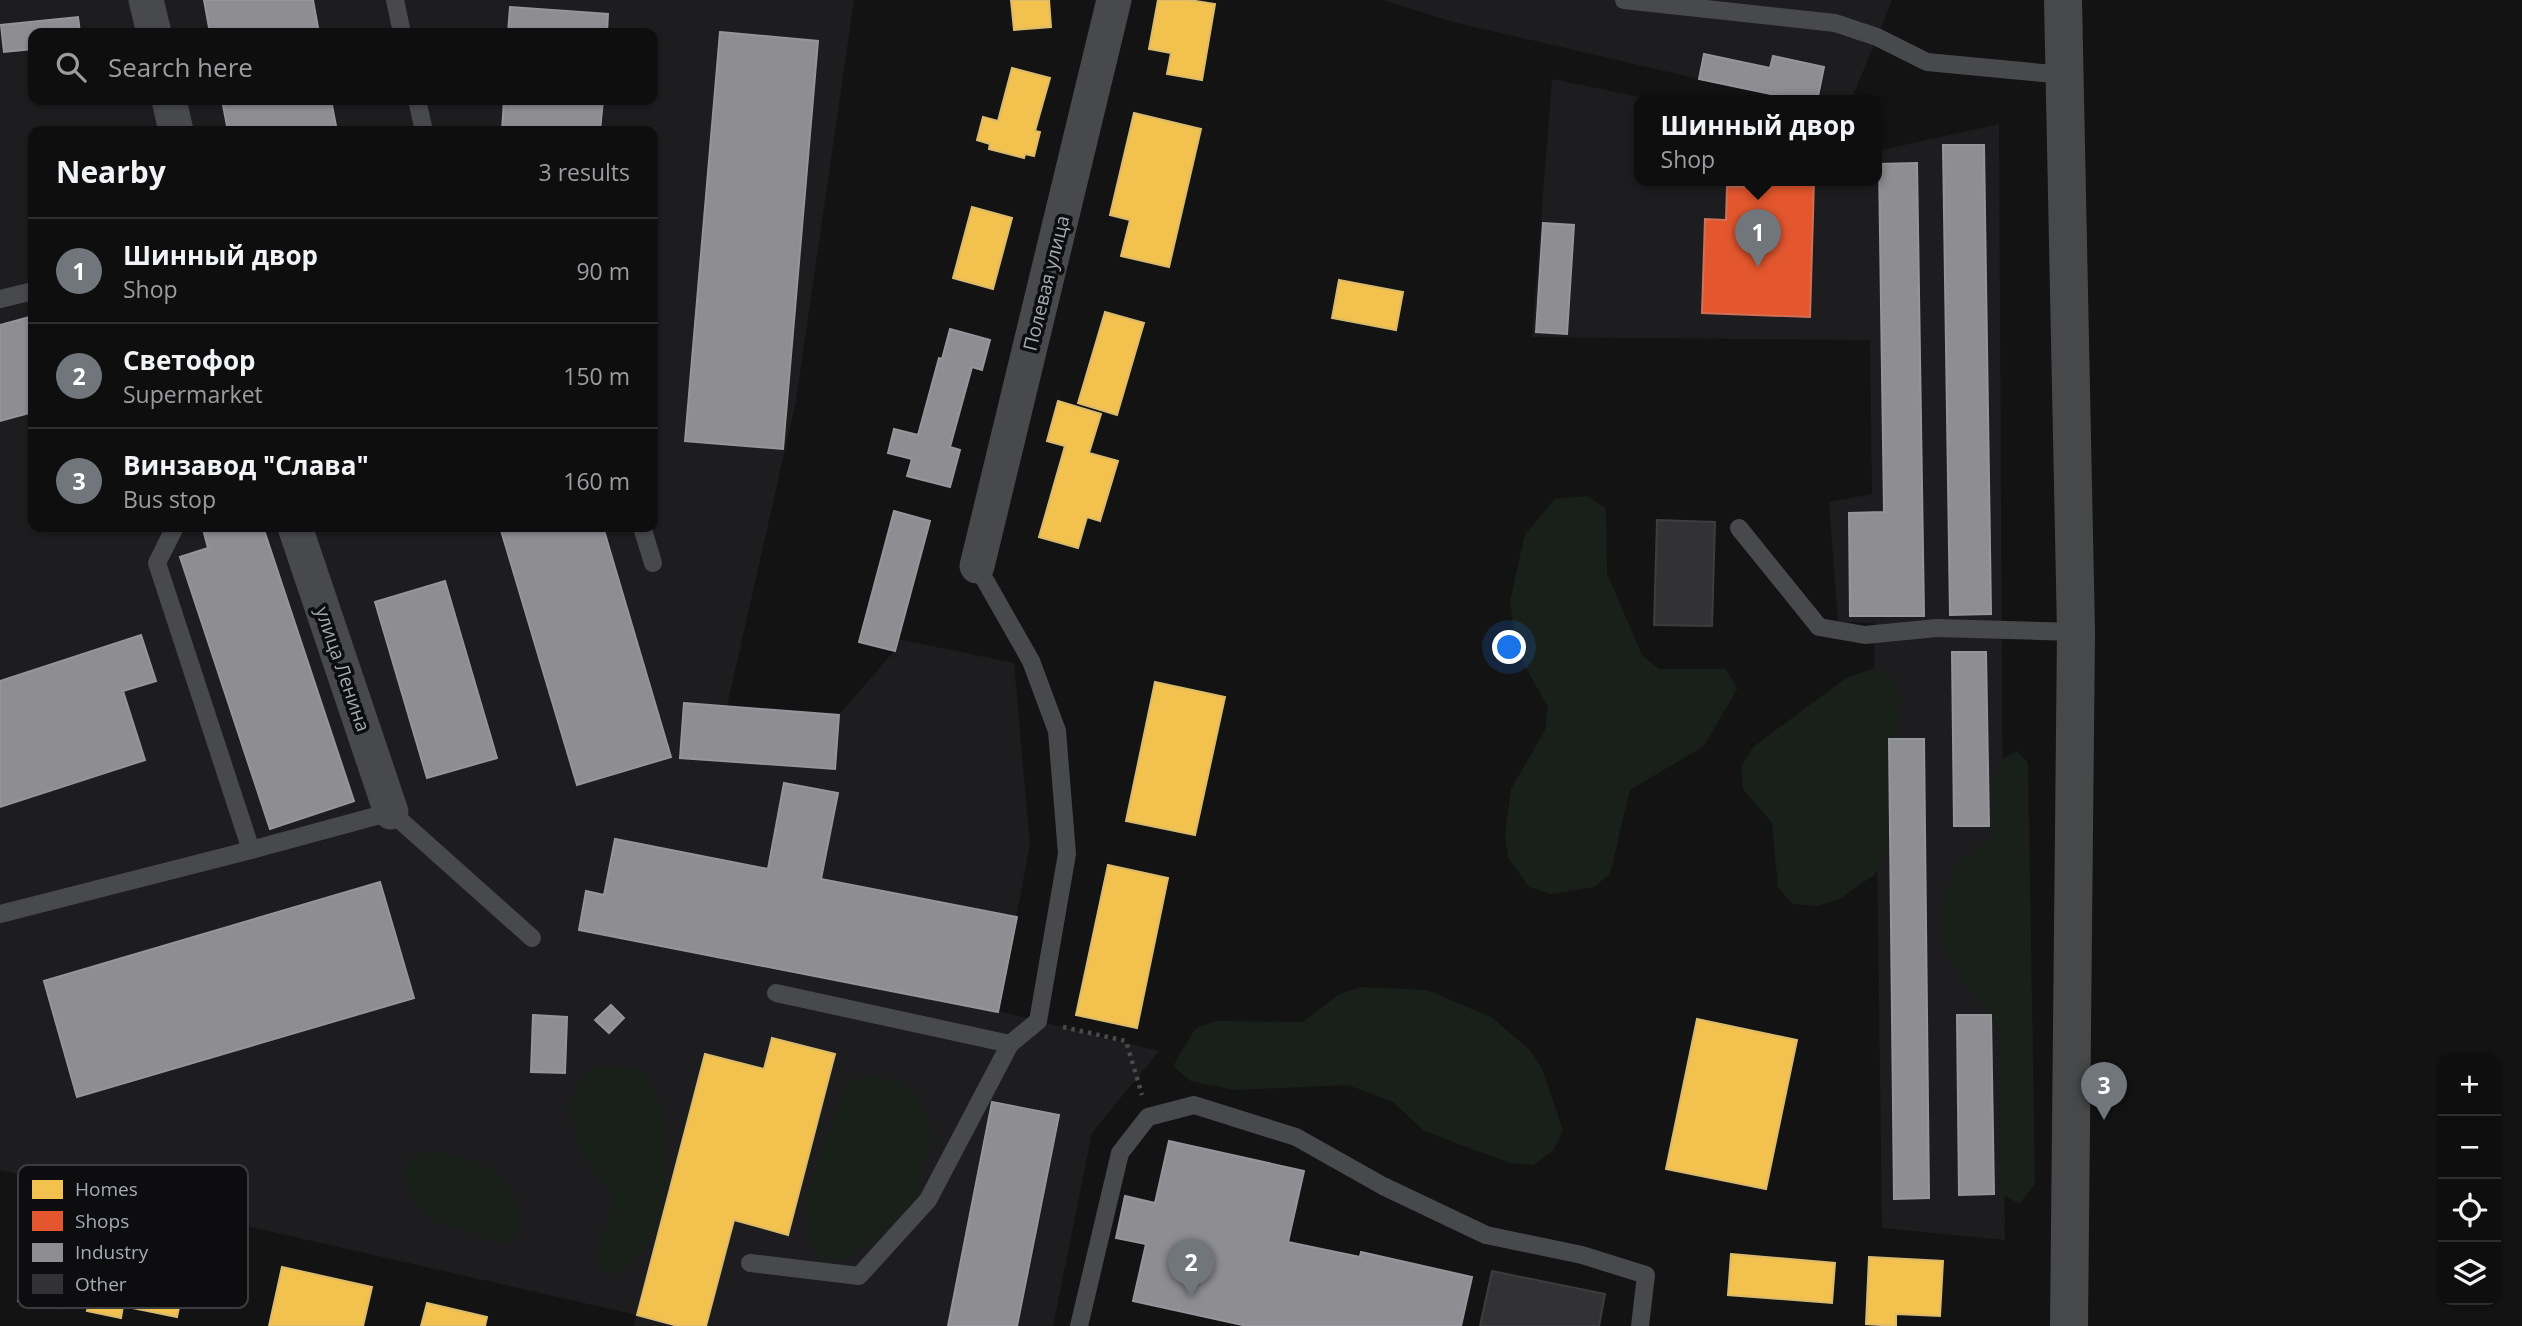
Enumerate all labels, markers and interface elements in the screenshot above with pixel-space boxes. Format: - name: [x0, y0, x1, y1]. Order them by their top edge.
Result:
- search box: [28, 28, 658, 105]
- icon: search: [52, 48, 90, 86]
- text: Search here: [108, 49, 253, 85]
- popup: [1634, 95, 1882, 186]
- text: Шинный двор: [1661, 107, 1855, 143]
- text: Shop: [1661, 143, 1715, 175]
- text: Nearby: [56, 151, 166, 192]
- text: 3 results: [539, 156, 630, 188]
- pin: 1: [1735, 209, 1781, 267]
- street label: Полевая улица: [1017, 213, 1075, 353]
- text: Шинный двор: [123, 237, 318, 273]
- text: 1: [72, 255, 86, 287]
- text: 90 m: [576, 255, 630, 287]
- text: Shop: [123, 273, 178, 305]
- text: Светофор: [123, 342, 255, 378]
- text: 2: [72, 360, 86, 392]
- text: 150 m: [563, 360, 630, 392]
- text: Supermarket: [123, 378, 263, 410]
- text: Винзавод "Слава": [123, 447, 369, 483]
- text: 3: [72, 465, 86, 497]
- text: 160 m: [563, 465, 630, 497]
- text: Bus stop: [123, 483, 216, 515]
- street label: улица Ленина: [309, 603, 377, 735]
- your location: [1492, 630, 1526, 664]
- map controls: [2438, 1053, 2501, 1305]
- button: +: [2438, 1053, 2501, 1116]
- pin: 3: [2081, 1062, 2127, 1120]
- button: −: [2438, 1116, 2501, 1179]
- legend: [18, 1165, 248, 1308]
- text: Homes: [75, 1176, 138, 1202]
- button: locate: [2438, 1179, 2501, 1242]
- text: Shops: [75, 1208, 129, 1234]
- text: Industry: [75, 1239, 149, 1265]
- pin: 2: [1168, 1239, 1214, 1297]
- button: layers: [2438, 1242, 2501, 1305]
- text: Other: [75, 1271, 127, 1297]

